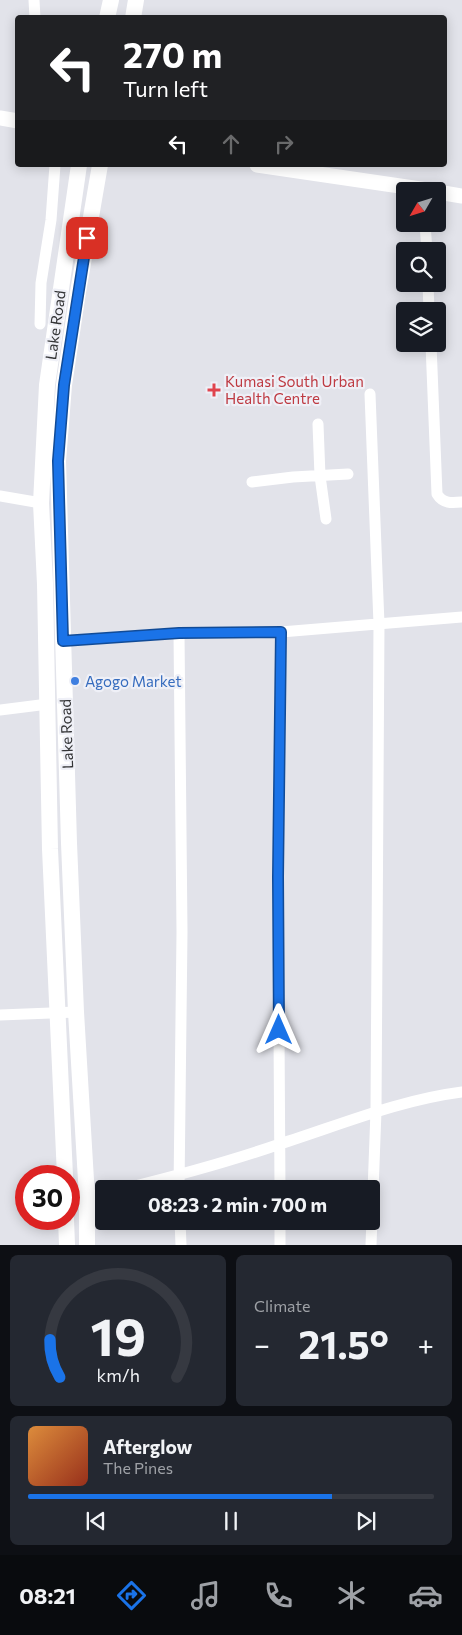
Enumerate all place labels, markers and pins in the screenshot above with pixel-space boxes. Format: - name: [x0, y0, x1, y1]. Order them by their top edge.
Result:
- pin: [66, 217, 108, 259]
- place label: Kumasi South Urban Health Centre: [225, 372, 364, 407]
- marker: Kumasi South Urban Health Centre: [207, 383, 221, 397]
- place label: Agogo Market: [85, 672, 182, 690]
- marker: Agogo Market: [69, 675, 81, 687]

